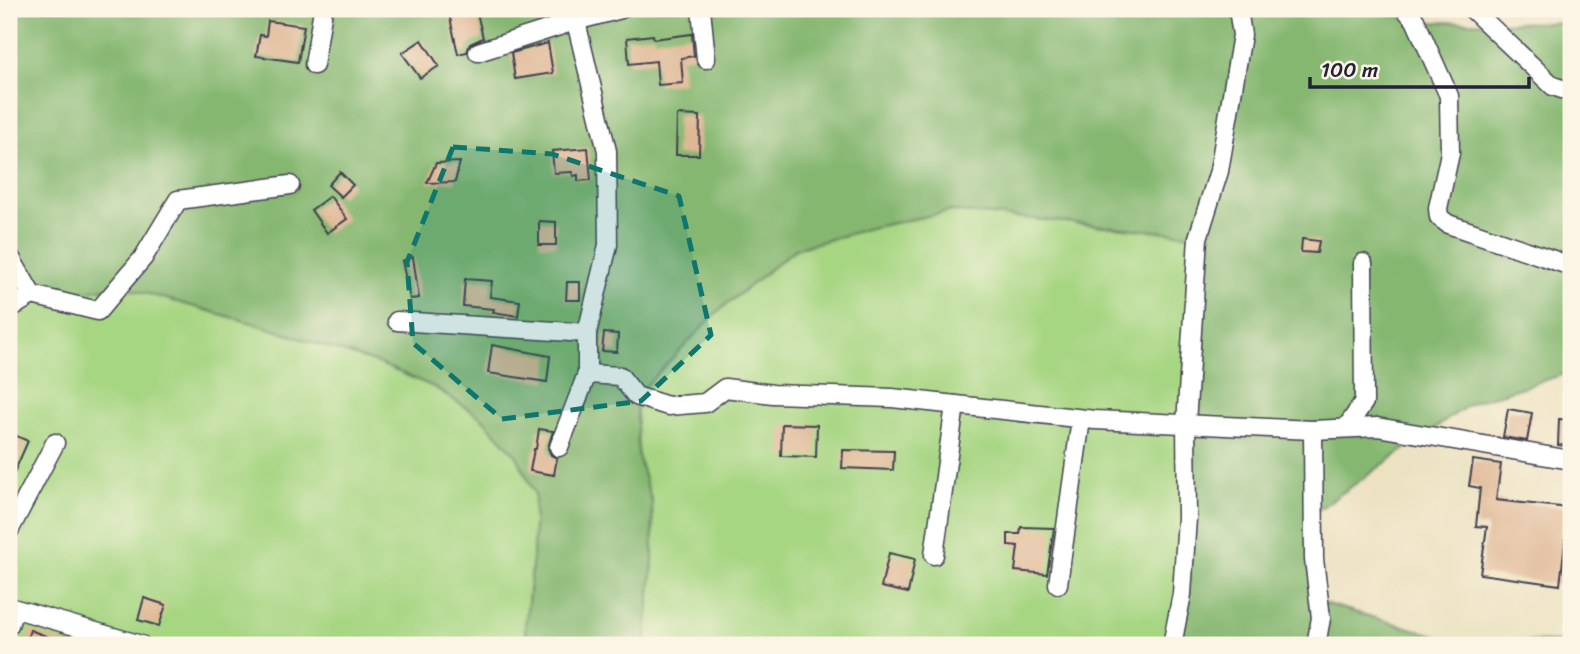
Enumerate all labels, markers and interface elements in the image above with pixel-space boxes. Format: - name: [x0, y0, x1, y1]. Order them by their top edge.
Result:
- scale bar: [1310, 46, 1529, 90]
- text: 100 m: [1321, 51, 1378, 89]

